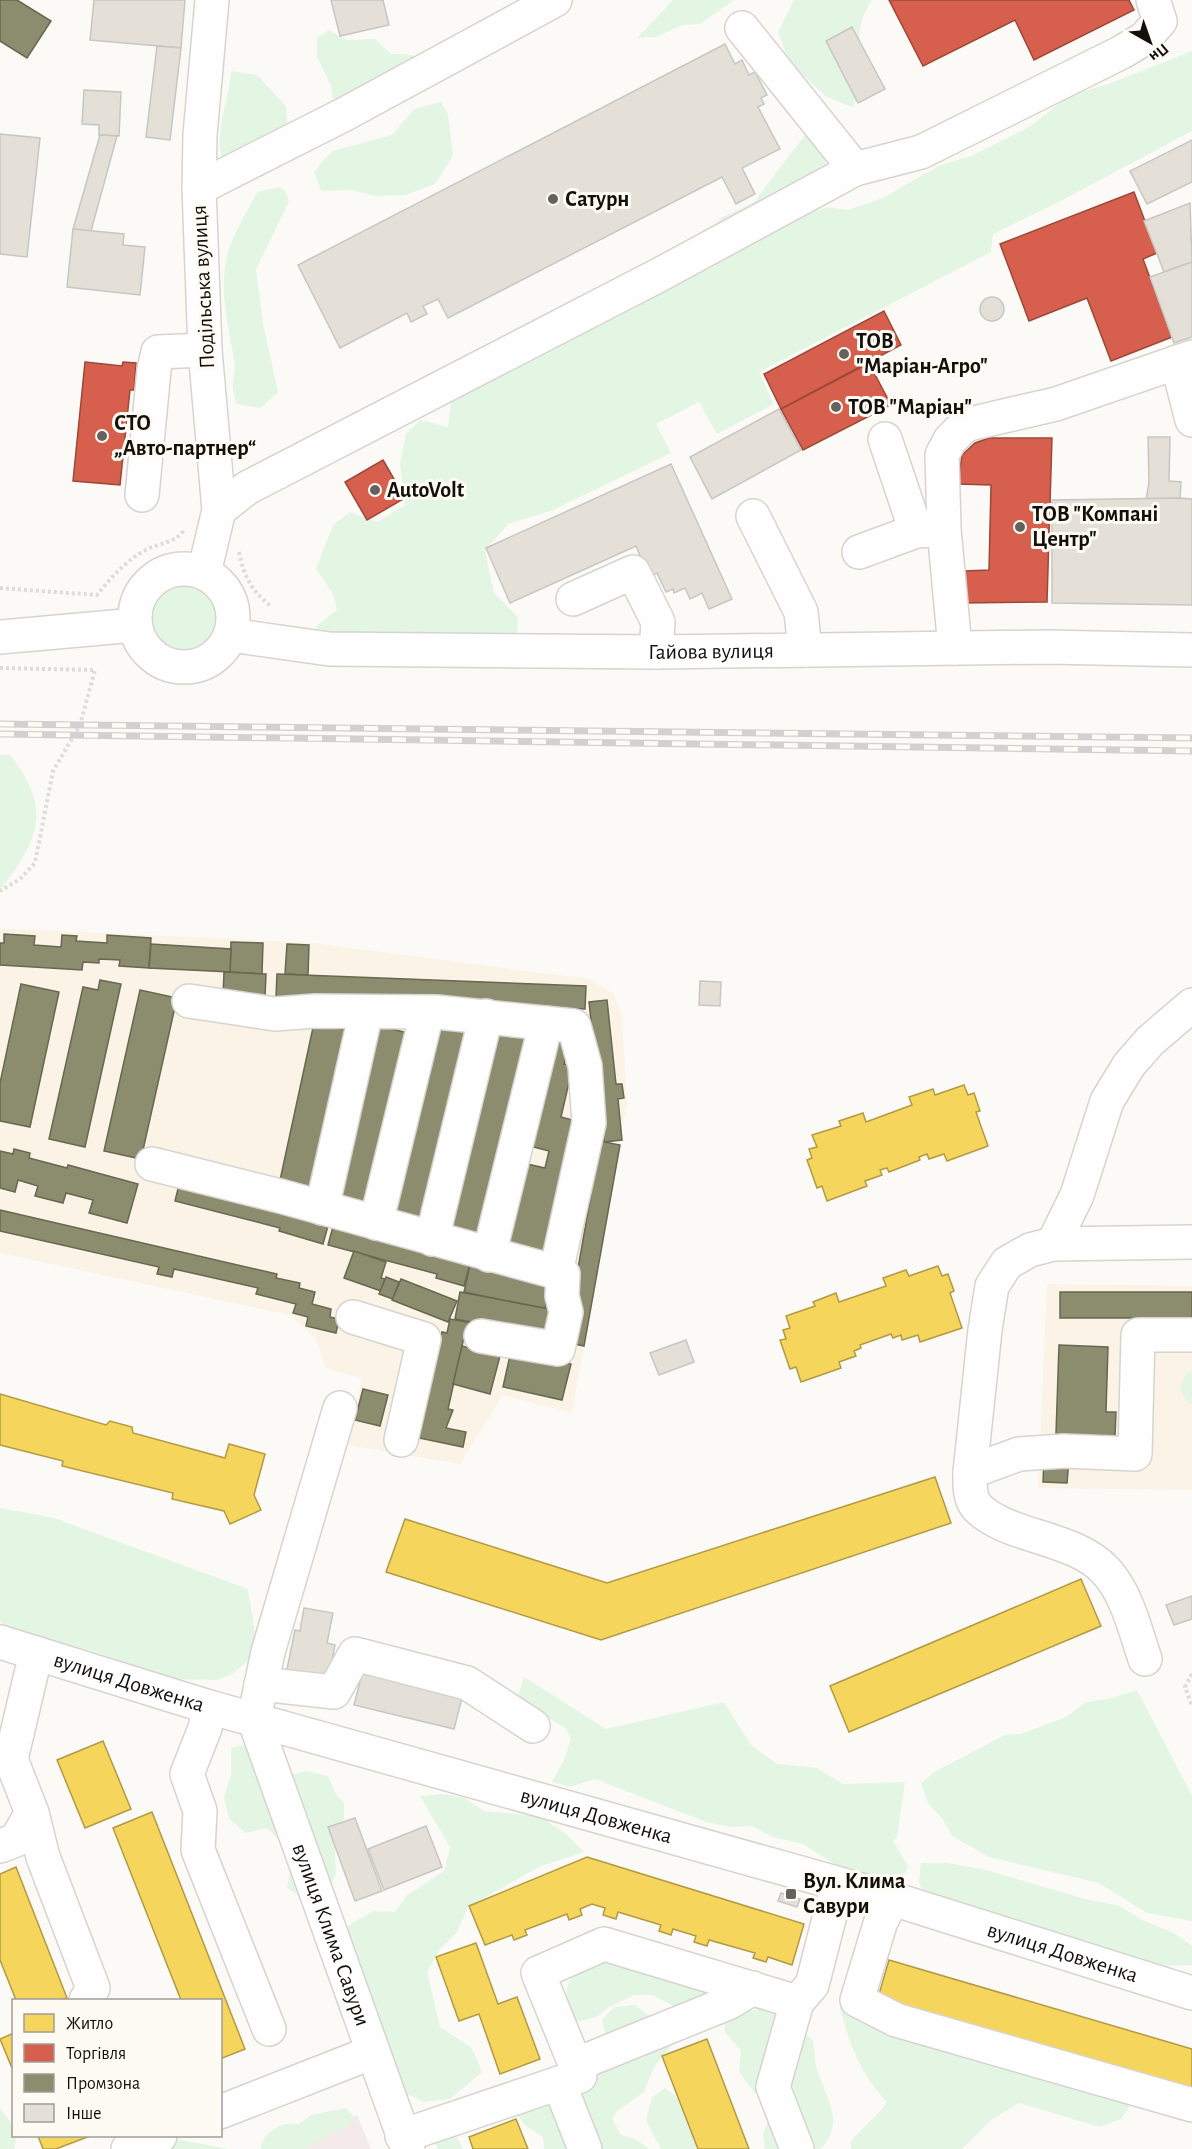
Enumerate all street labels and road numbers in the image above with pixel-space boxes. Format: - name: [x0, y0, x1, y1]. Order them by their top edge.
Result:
- street label: Подільська вулиця: [188, 205, 218, 369]
- street label: Гайова вулиця: [648, 639, 774, 663]
- street label: вулиця Довженка: [51, 1648, 207, 1716]
- street label: вулиця Довженка: [518, 1784, 674, 1847]
- street label: вулиця Клима Савури: [288, 1841, 374, 2029]
- street label: вулиця Довженка: [985, 1918, 1140, 1986]

